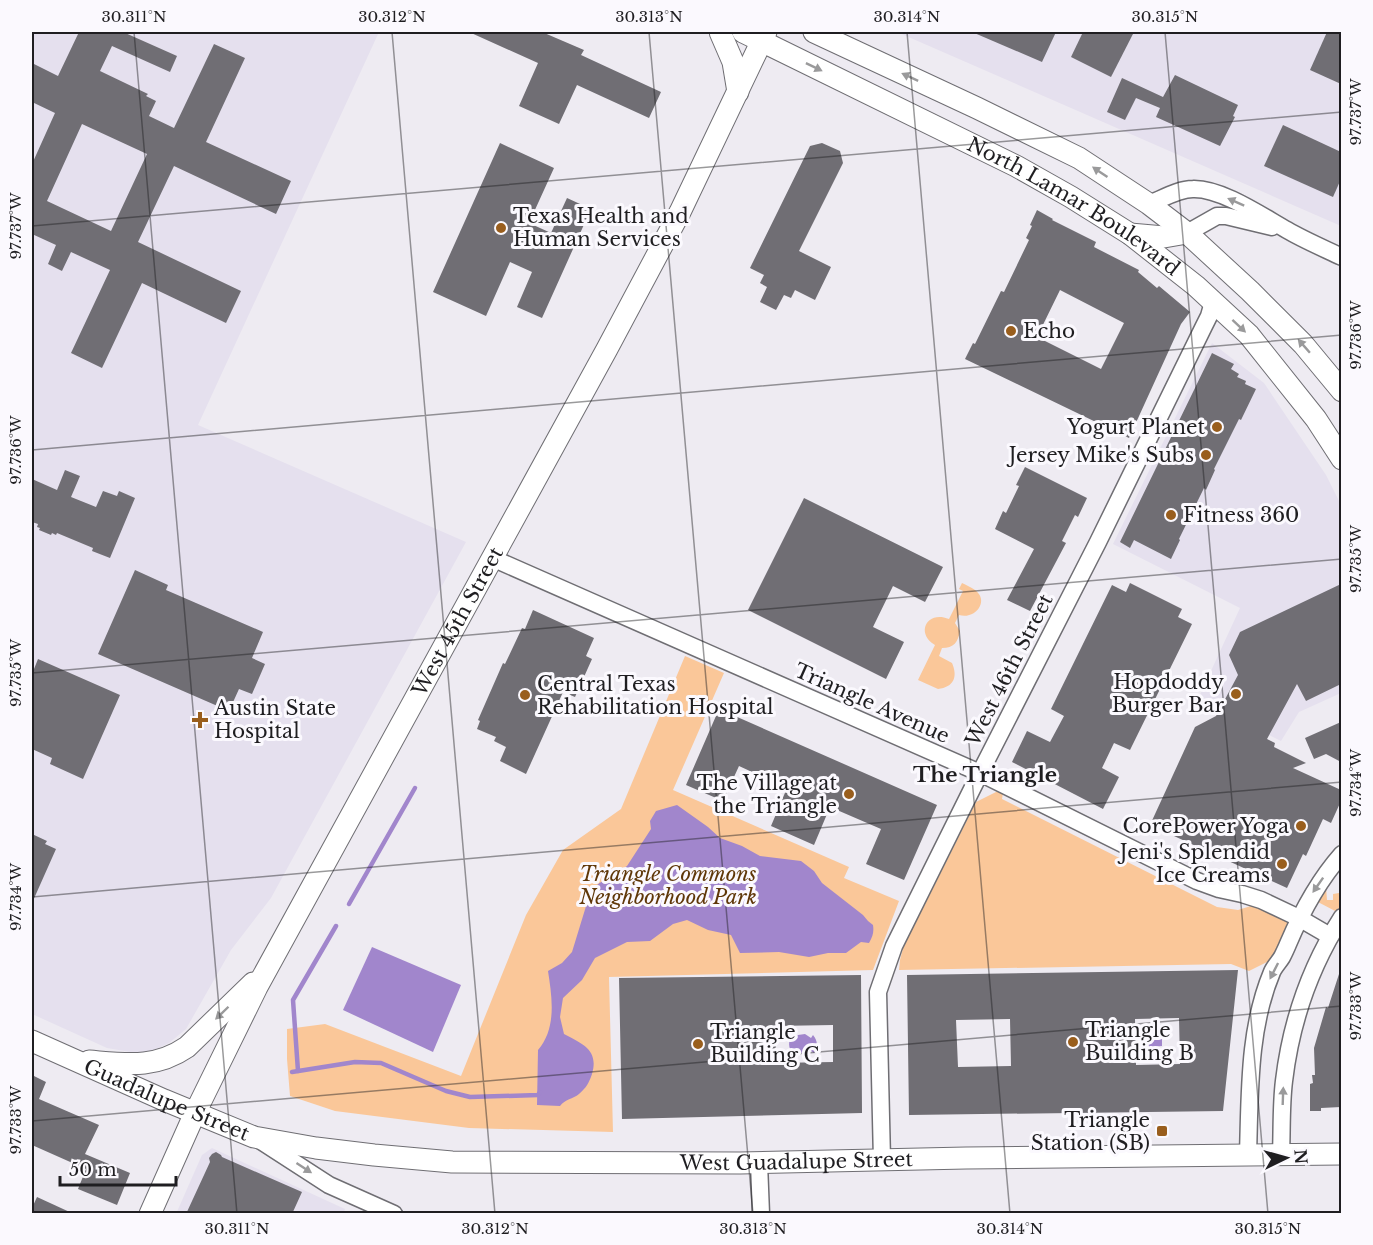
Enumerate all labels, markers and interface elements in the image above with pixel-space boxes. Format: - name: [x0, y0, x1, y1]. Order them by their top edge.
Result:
- text: 30.311°N: [102, 7, 166, 26]
- text: 30.312°N: [358, 7, 426, 26]
- text: 30.313°N: [615, 7, 683, 26]
- text: 30.314°N: [874, 7, 940, 26]
- text: 30.315°N: [1132, 7, 1198, 26]
- one-way arrow: [806, 62, 823, 72]
- one-way arrow: [902, 72, 919, 81]
- text: 97.737°W: [1346, 78, 1365, 146]
- street label: North Lamar Boulevard: [963, 132, 1184, 281]
- one-way arrow: [1092, 167, 1108, 178]
- text: 97.737°W: [6, 192, 25, 260]
- one-way arrow: [1227, 197, 1245, 207]
- place label: Texas Health and Human Services: [513, 204, 689, 251]
- marker: Texas Health and Human Services: [494, 221, 508, 235]
- text: 97.736°W: [1346, 300, 1365, 370]
- place label: Echo: [1023, 319, 1075, 343]
- one-way arrow: [1231, 319, 1246, 332]
- marker: Echo: [1004, 324, 1018, 338]
- one-way arrow: [1298, 338, 1311, 354]
- text: 97.736°W: [6, 415, 25, 485]
- place label: Yogurt Planet: [1066, 415, 1205, 439]
- marker: Yogurt Planet: [1210, 420, 1224, 434]
- place label: Jersey Mike's Subs: [1006, 443, 1194, 467]
- marker: Jersey Mike's Subs: [1199, 448, 1213, 462]
- place label: Fitness 360: [1183, 503, 1299, 527]
- marker: Fitness 360: [1164, 508, 1178, 522]
- text: 97.735°W: [1346, 525, 1365, 593]
- street label: West 45th Street: [407, 542, 508, 701]
- street label: West 46th Street: [960, 589, 1058, 751]
- text: 97.735°W: [6, 639, 25, 707]
- street label: Triangle Avenue: [791, 658, 953, 748]
- place label: Hopdoddy Burger Bar: [1112, 670, 1224, 717]
- place label: Central Texas Rehabilitation Hospital: [537, 672, 773, 719]
- marker: Hopdoddy Burger Bar: [1229, 687, 1243, 701]
- marker: Central Texas Rehabilitation Hospital: [518, 688, 532, 702]
- place label: Austin State Hospital: [213, 696, 336, 743]
- marker: Austin State Hospital: [191, 711, 209, 729]
- text: 97.734°W: [1346, 749, 1365, 817]
- district label: The Triangle: [913, 762, 1057, 788]
- place label: The Village at the Triangle: [697, 771, 837, 818]
- marker: The Village at the Triangle: [842, 787, 856, 801]
- place label: CorePower Yoga: [1123, 814, 1290, 838]
- marker: CorePower Yoga: [1294, 819, 1308, 833]
- place label: Jeni's Splendid Ice Creams: [1117, 840, 1270, 887]
- marker: Jeni's Splendid Ice Creams: [1275, 857, 1289, 871]
- park label: Triangle Commons Neighborhood Park: [578, 862, 757, 909]
- text: 97.734°W: [6, 863, 25, 931]
- one-way arrow: [1312, 876, 1324, 892]
- one-way arrow: [1270, 962, 1280, 980]
- text: 97.733°W: [1346, 971, 1365, 1040]
- one-way arrow: [215, 1006, 230, 1020]
- place label: Triangle Building B: [1085, 1018, 1194, 1065]
- place label: Triangle Building C: [710, 1020, 820, 1067]
- marker: Triangle Building B: [1066, 1035, 1080, 1049]
- marker: Triangle Building C: [691, 1037, 705, 1051]
- street label: Guadalupe Street: [80, 1054, 253, 1146]
- text: 97.733°W: [6, 1085, 25, 1154]
- one-way arrow: [1278, 1086, 1287, 1105]
- place label: Triangle Station (SB): [1031, 1108, 1150, 1155]
- marker: Triangle Station (SB): [1155, 1124, 1169, 1138]
- north arrow: [1256, 1128, 1316, 1188]
- street label: West Guadalupe Street: [679, 1147, 914, 1175]
- text: N: [1290, 1148, 1312, 1165]
- scale bar: [60, 1149, 176, 1187]
- text: 50 m: [69, 1159, 117, 1181]
- one-way arrow: [295, 1163, 312, 1174]
- text: 30.311°N: [205, 1219, 269, 1238]
- text: 30.312°N: [461, 1219, 529, 1238]
- text: 30.313°N: [719, 1219, 787, 1238]
- text: 30.314°N: [977, 1219, 1043, 1238]
- text: 30.315°N: [1235, 1219, 1301, 1238]

